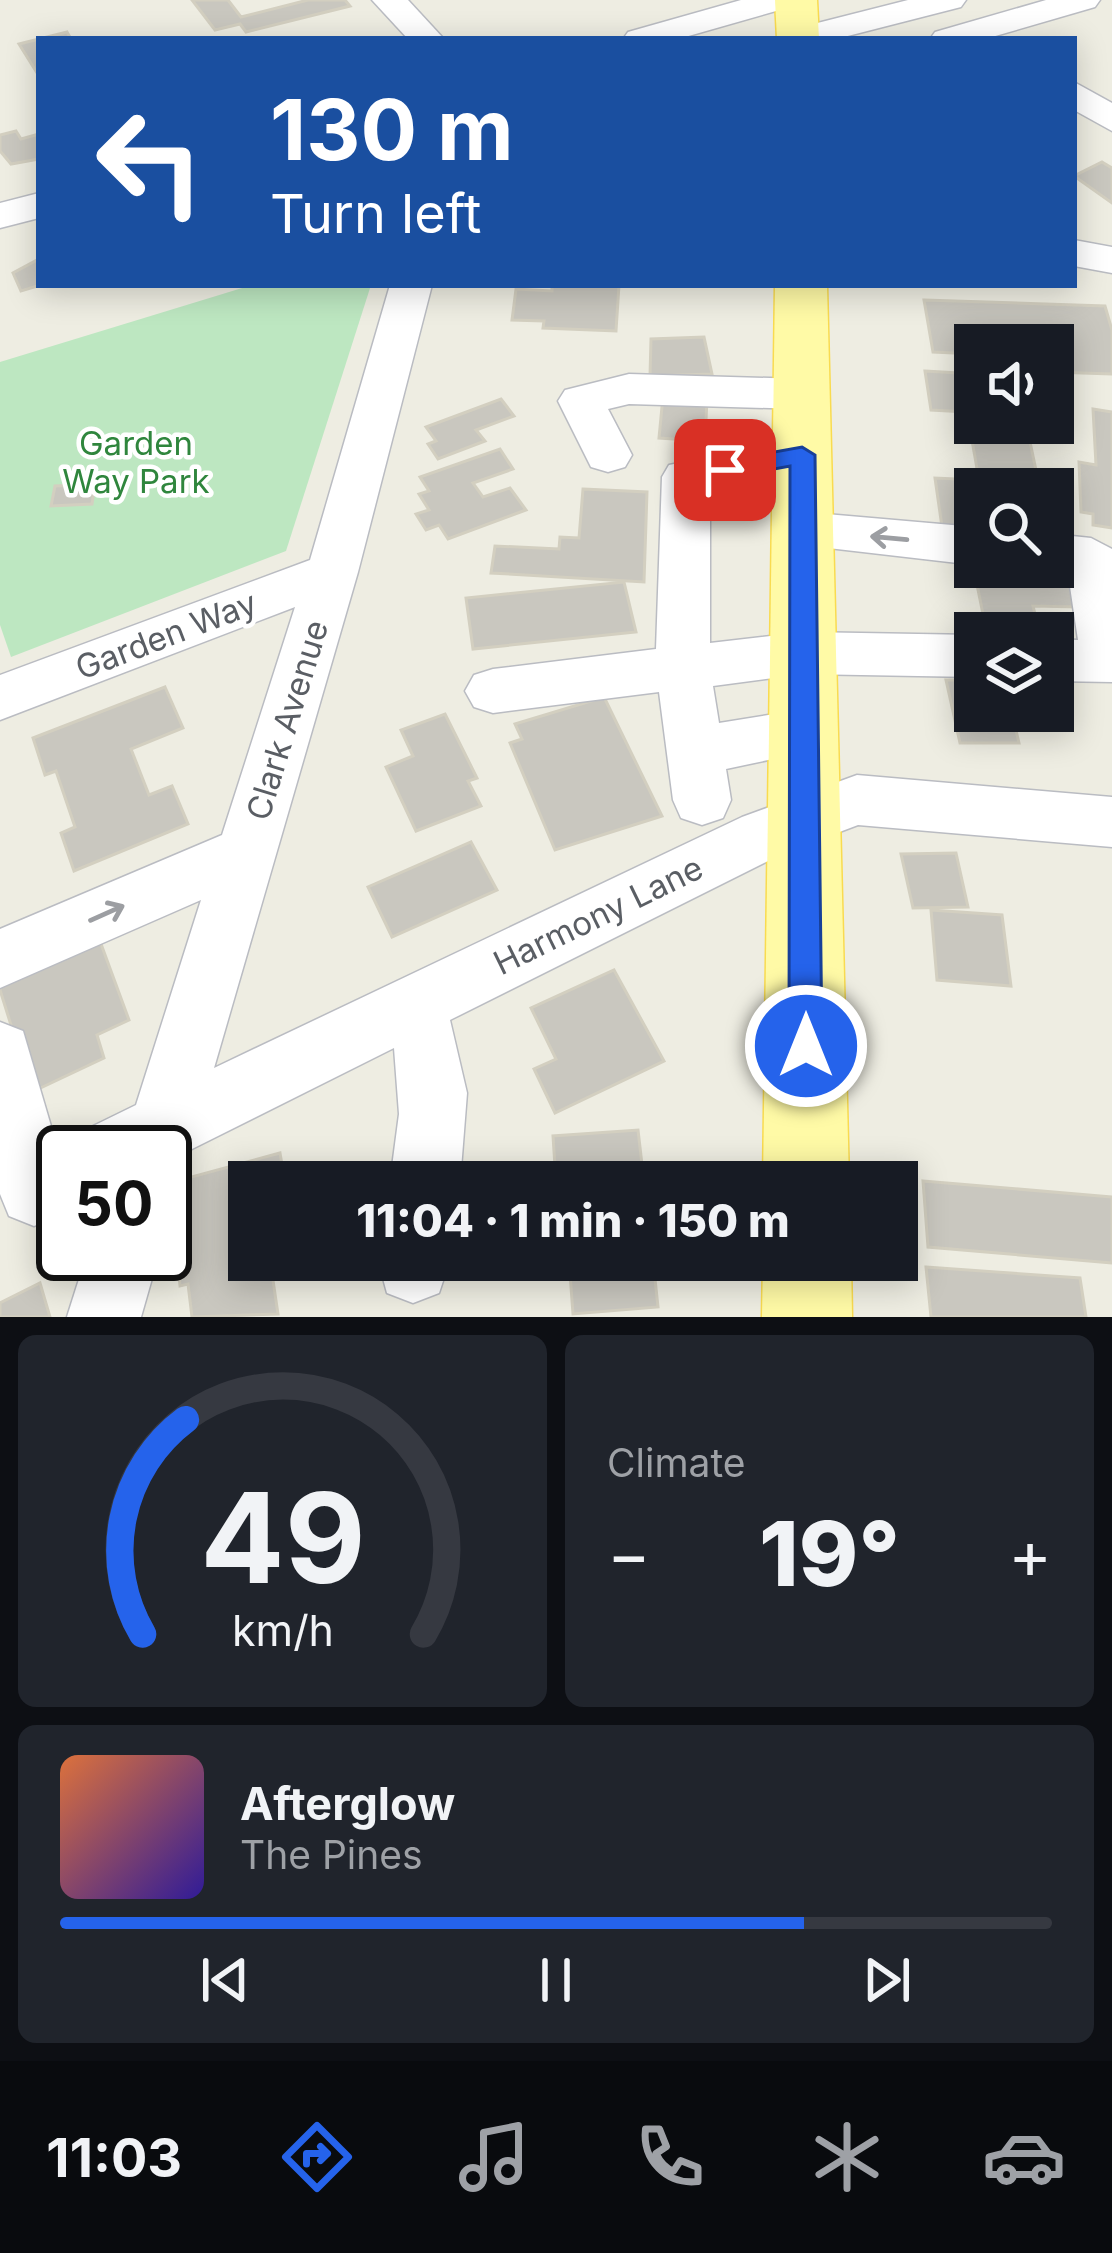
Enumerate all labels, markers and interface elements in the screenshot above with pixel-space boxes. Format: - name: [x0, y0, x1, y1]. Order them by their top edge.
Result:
- text: 130 m: [270, 79, 514, 180]
- icon: left: [72, 84, 228, 240]
- text: Turn left: [270, 181, 481, 246]
- map controls: [954, 324, 1074, 732]
- button: sound: [954, 324, 1074, 444]
- pin: [674, 419, 776, 521]
- park label: Garden Way Park: [62, 423, 210, 501]
- icon: arrive: [692, 437, 758, 503]
- button: search: [954, 468, 1074, 588]
- one-way arrow: [870, 526, 909, 549]
- street label: Garden Way: [70, 582, 262, 688]
- button: layers: [954, 612, 1074, 732]
- street label: Clark Avenue: [238, 615, 336, 825]
- street label: Harmony Lane: [487, 847, 709, 983]
- one-way arrow: [89, 900, 125, 922]
- position arrow: [743, 983, 869, 1109]
- speed limit sign: 50: [36, 1125, 192, 1281]
- text: 11:04 · 1 min · 150 m: [356, 1193, 790, 1248]
- text: Climate: [607, 1439, 746, 1486]
- text: 49: [200, 1462, 365, 1613]
- text: 19°: [759, 1499, 900, 1608]
- text: −: [607, 1514, 651, 1594]
- text: +: [1008, 1514, 1052, 1594]
- text: km/h: [232, 1604, 333, 1656]
- text: Afterglow: [240, 1776, 455, 1831]
- text: The Pines: [240, 1831, 423, 1878]
- icon: previous: [192, 1947, 258, 2013]
- icon: pause: [523, 1947, 589, 2013]
- icon: next: [854, 1947, 920, 2013]
- icon: directions: [275, 2115, 359, 2199]
- icon: music: [452, 2115, 536, 2199]
- icon: phone: [628, 2115, 712, 2199]
- icon: climate: [805, 2115, 889, 2199]
- icon: car: [982, 2115, 1066, 2199]
- text: 11:03: [46, 2125, 182, 2190]

